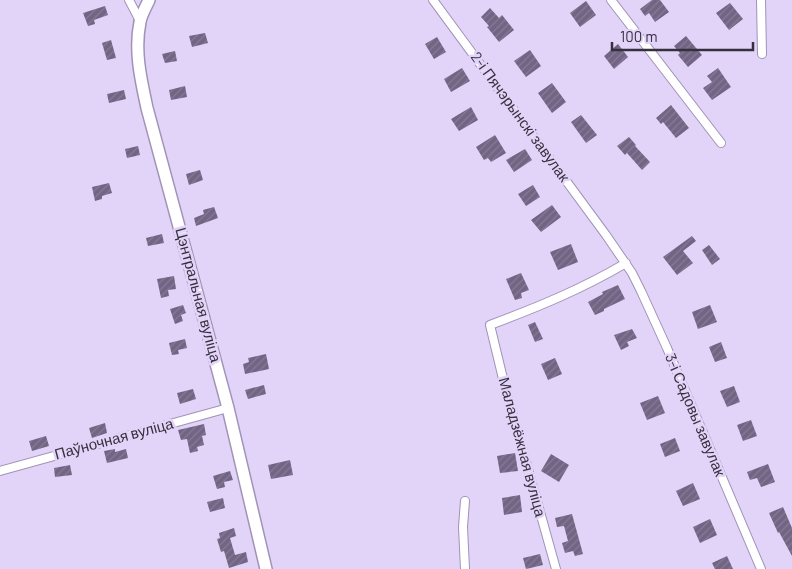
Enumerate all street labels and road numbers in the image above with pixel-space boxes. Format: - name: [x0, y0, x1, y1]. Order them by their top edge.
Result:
- street label: 2-і Пячэрынскі завулак: [468, 48, 574, 185]
- street label: Цэнтральная вуліца: [172, 225, 226, 365]
- street label: 3-і Садовы завулак: [662, 350, 730, 479]
- street label: Маладзёжная вуліца: [496, 375, 550, 519]
- street label: Паўночная вуліца: [52, 413, 176, 463]

